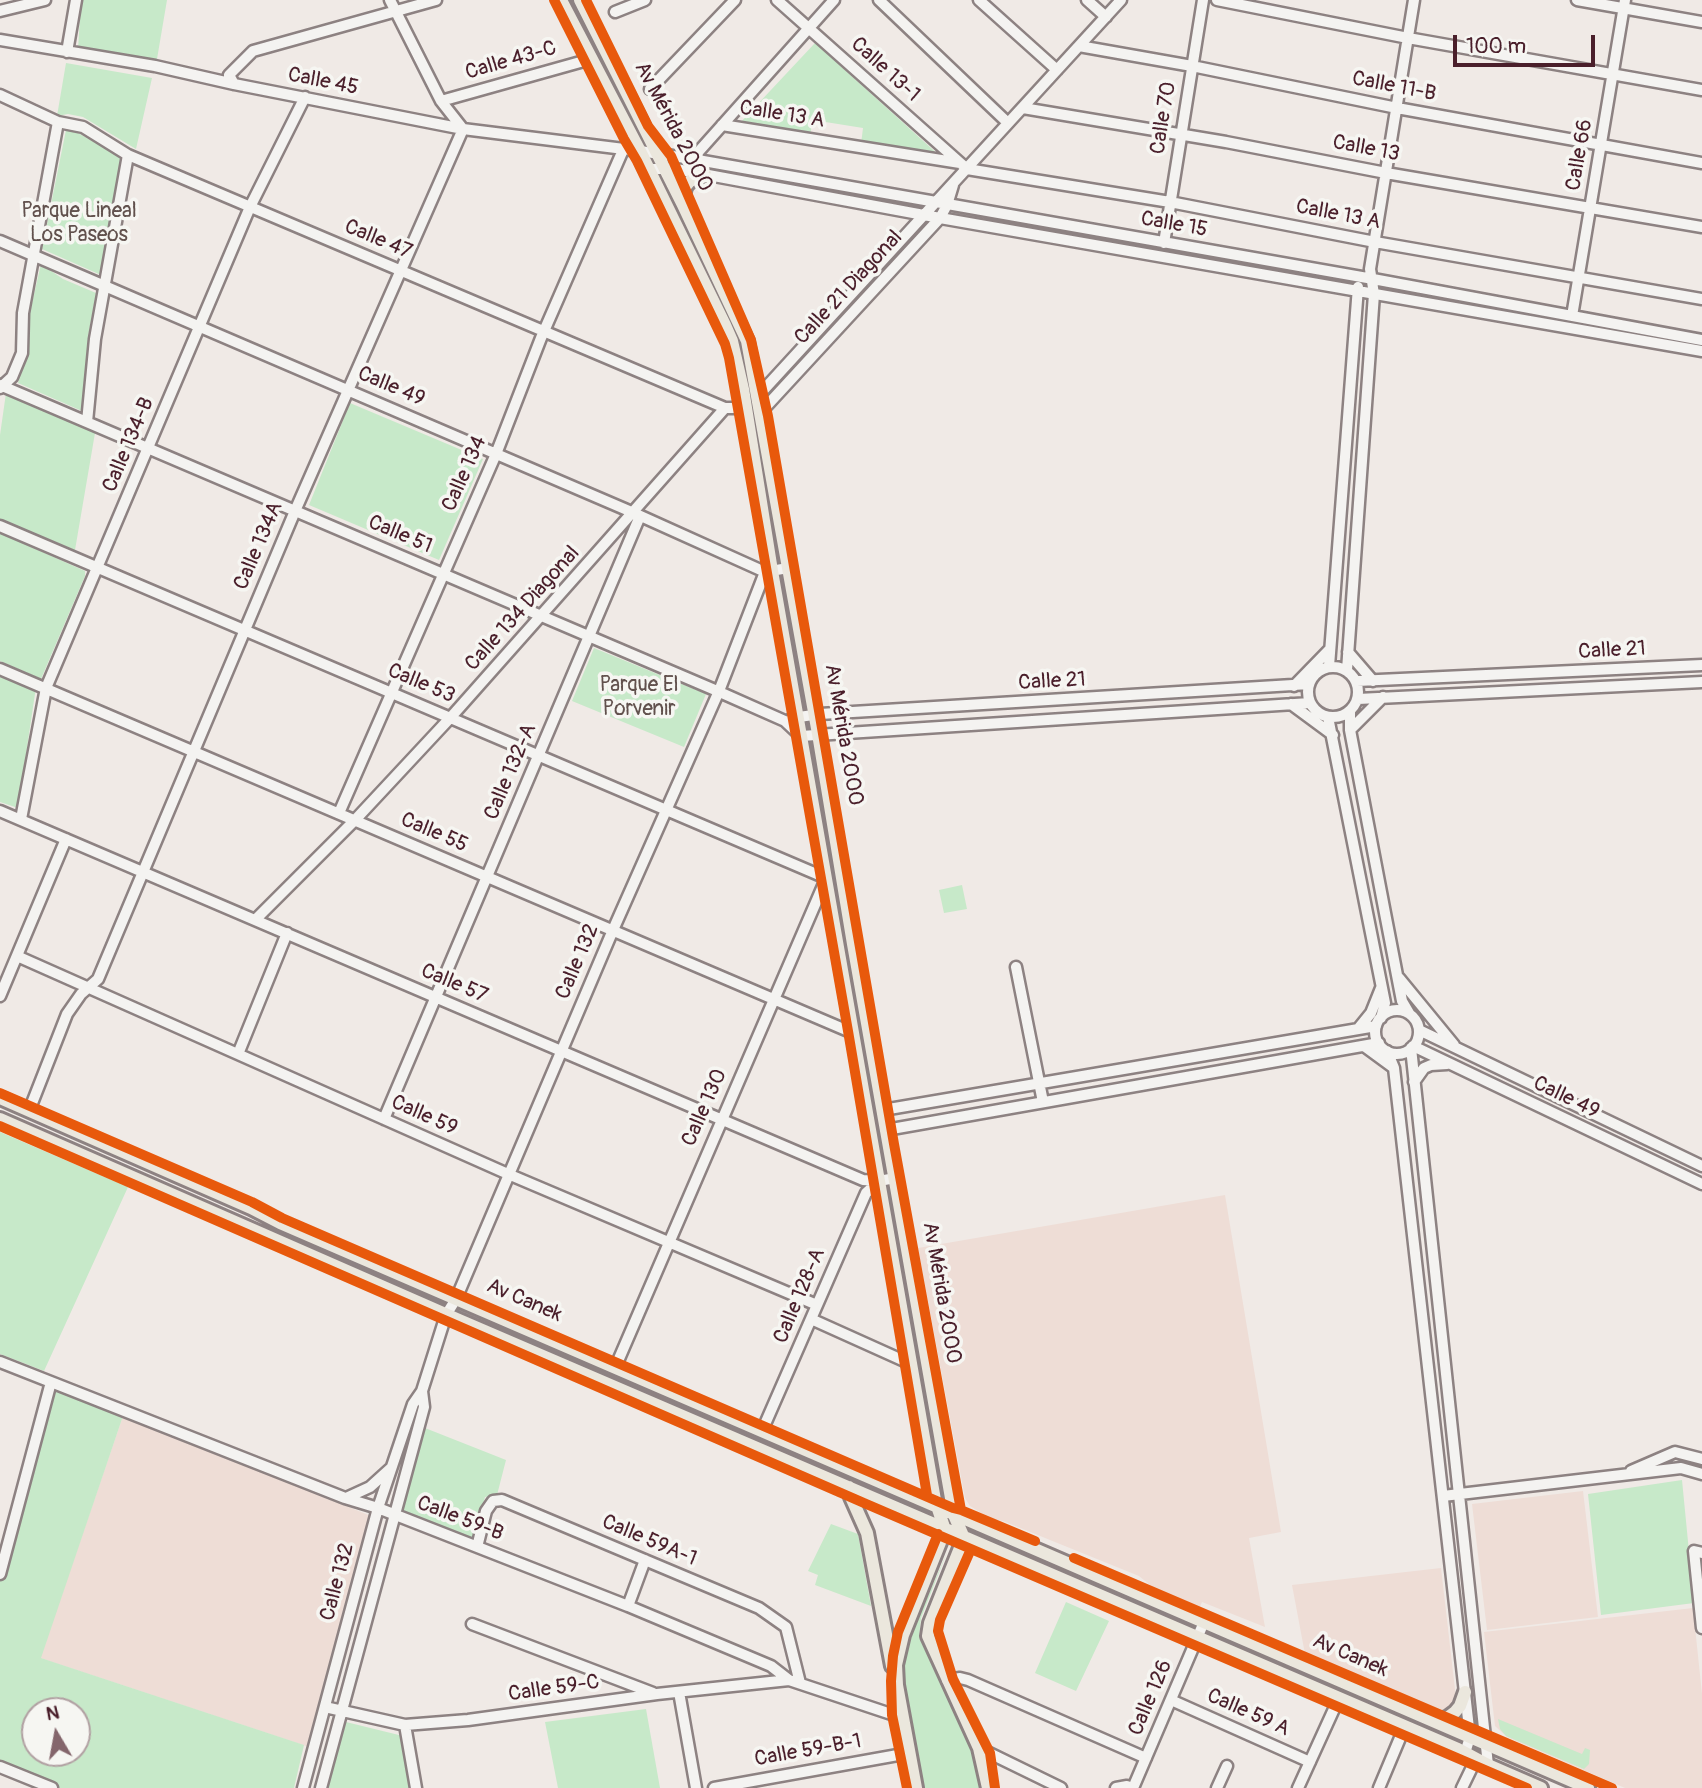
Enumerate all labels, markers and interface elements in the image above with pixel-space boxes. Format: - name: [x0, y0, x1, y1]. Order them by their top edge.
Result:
- scale bar: [1457, 21, 1599, 65]
- street label: Calle 13-1: [845, 32, 925, 108]
- text: 100 m: [1466, 33, 1526, 60]
- street label: Calle 43-C: [463, 36, 559, 86]
- street label: Av Mérida 2000: [628, 58, 718, 196]
- street label: Calle 45: [286, 63, 360, 101]
- street label: Calle 11-B: [1350, 67, 1438, 107]
- street label: Calle 70: [1146, 80, 1182, 156]
- street label: Calle 13 A: [738, 96, 826, 134]
- street label: Calle 66: [1561, 117, 1599, 193]
- street label: Calle 13: [1330, 130, 1402, 168]
- street label: Calle 13 A: [1294, 194, 1382, 236]
- park label: Parque Lineal Los Paseos: [21, 199, 137, 249]
- street label: Calle 15: [1139, 207, 1209, 243]
- street label: Calle 47: [340, 215, 416, 265]
- street label: Calle 21 Diagonal: [790, 226, 908, 350]
- street label: Calle 49: [354, 362, 428, 412]
- street label: Calle 134-B: [98, 394, 160, 496]
- street label: Calle 134: [437, 432, 493, 516]
- street label: Calle 134A: [229, 498, 289, 594]
- street label: Calle 51: [364, 510, 436, 560]
- street label: Calle 134 Diagonal: [460, 541, 586, 677]
- street label: Calle 21: [1578, 637, 1646, 665]
- street label: Calle 53: [384, 659, 458, 709]
- street label: Av Mérida 2000: [818, 662, 868, 808]
- street label: Calle 21: [1018, 668, 1086, 696]
- park label: Parque El Porvenir: [599, 673, 679, 723]
- street label: Calle 132-A: [479, 720, 543, 824]
- street label: Calle 55: [397, 808, 471, 858]
- street label: Calle 132: [551, 921, 605, 1003]
- street label: Calle 57: [417, 959, 491, 1009]
- street label: Calle 130: [677, 1065, 733, 1151]
- street label: Calle 49: [1529, 1071, 1603, 1125]
- street label: Calle 59: [387, 1090, 461, 1142]
- street label: Av Mérida 2000: [916, 1220, 966, 1366]
- street label: Calle 128-A: [769, 1245, 831, 1347]
- street label: Av Canek: [483, 1274, 565, 1328]
- street label: Calle 59-B: [413, 1491, 507, 1547]
- street label: Calle 59A-1: [598, 1510, 700, 1572]
- street label: Calle 132: [316, 1540, 360, 1624]
- street label: Av Canek: [1309, 1629, 1391, 1683]
- street label: Calle 126: [1124, 1656, 1178, 1740]
- street label: Calle 59-C: [507, 1670, 601, 1708]
- street label: Calle 59 A: [1203, 1684, 1293, 1742]
- north arrow: [21, 1697, 91, 1767]
- text: N: [44, 1700, 61, 1726]
- street label: Calle 59-B-1: [753, 1729, 863, 1773]

